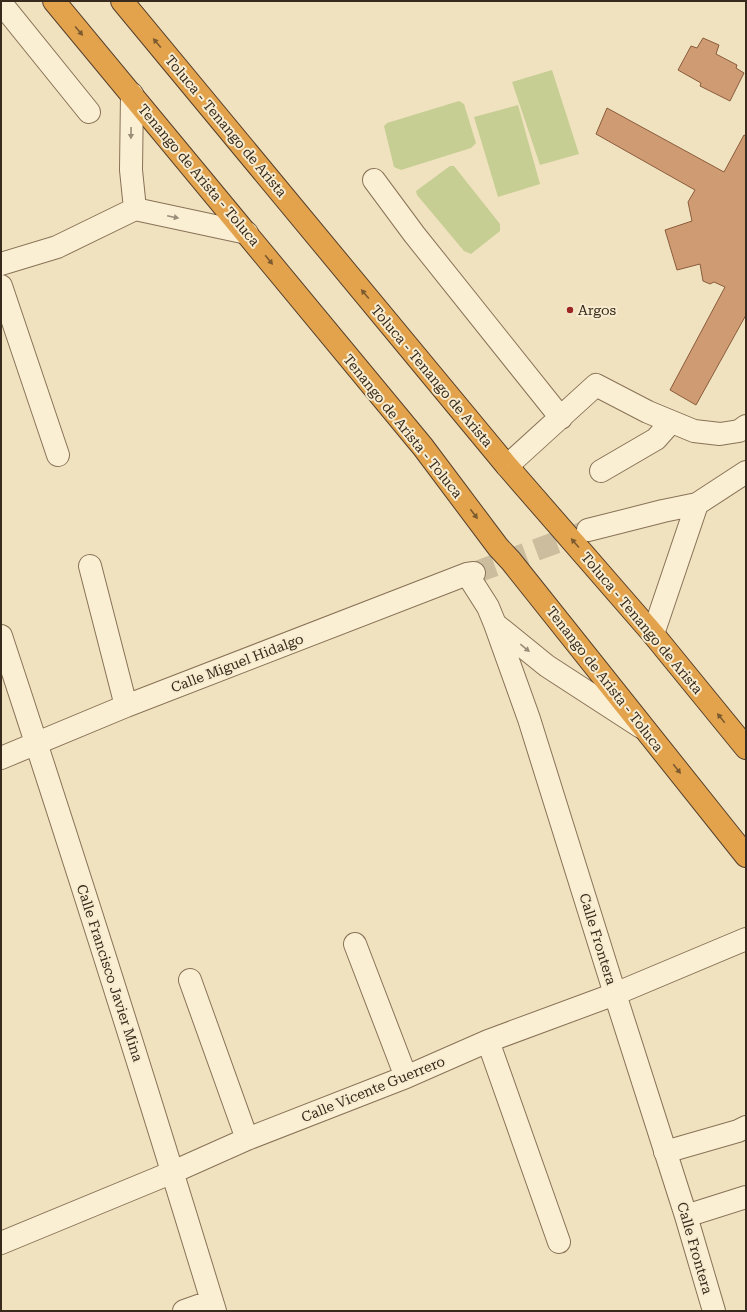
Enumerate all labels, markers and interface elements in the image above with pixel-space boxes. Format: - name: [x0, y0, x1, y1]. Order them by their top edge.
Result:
- one-way arrow: [75, 26, 84, 36]
- one-way arrow: [152, 38, 161, 49]
- street label: Toluca - Tenango de Arista: [162, 52, 290, 200]
- street label: Tenango de Arista - Toluca: [135, 101, 263, 249]
- one-way arrow: [128, 127, 134, 140]
- one-way arrow: [167, 214, 179, 220]
- one-way arrow: [265, 255, 274, 266]
- one-way arrow: [360, 289, 369, 300]
- street label: Toluca - Tenango de Arista: [368, 302, 496, 450]
- place label: Argos: [578, 302, 617, 318]
- marker: Argos: [565, 305, 575, 315]
- street label: Tenango de Arista - Toluca: [340, 351, 466, 501]
- one-way arrow: [469, 509, 478, 520]
- one-way arrow: [570, 538, 579, 549]
- street label: Toluca - Tenango de Arista: [578, 549, 706, 697]
- street label: Tenango de Arista - Toluca: [543, 603, 667, 755]
- street label: Calle Miguel Hidalgo: [168, 630, 306, 696]
- one-way arrow: [520, 644, 531, 653]
- one-way arrow: [717, 713, 726, 723]
- one-way arrow: [672, 764, 681, 775]
- street label: Calle Francisco Javier Mina: [74, 882, 146, 1064]
- street label: Calle Frontera: [576, 891, 620, 987]
- street label: Calle Vicente Guerrero: [299, 1053, 447, 1125]
- street label: Calle Frontera: [674, 1200, 716, 1296]

